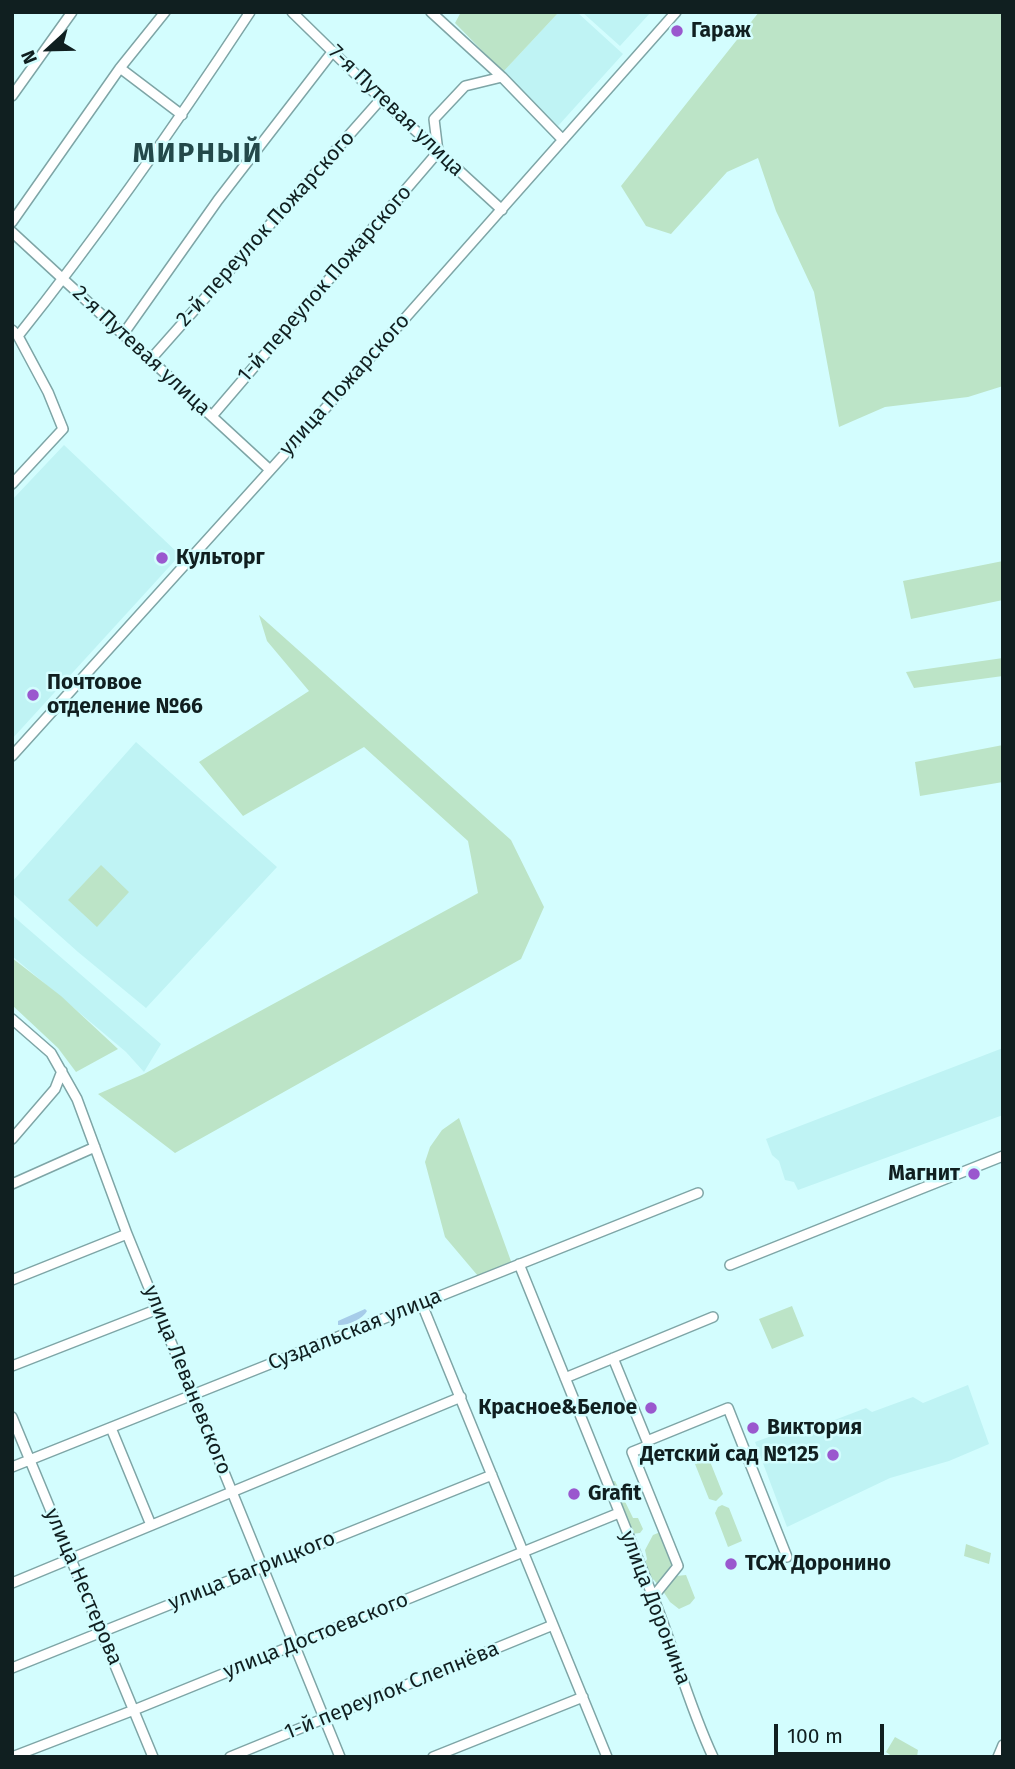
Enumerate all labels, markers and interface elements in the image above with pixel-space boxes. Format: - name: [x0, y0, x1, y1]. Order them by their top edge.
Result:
- north arrow: [14, 14, 84, 84]
- place label: Гараж: [691, 18, 751, 44]
- marker: Гараж: [669, 23, 685, 39]
- street label: 7-я Путевая улица: [323, 40, 469, 182]
- text: N: [16, 47, 42, 67]
- street label: 2-й переулок Пожарского: [172, 126, 360, 332]
- district label: МИРНЫЙ: [134, 137, 262, 171]
- street label: 1-й переулок Пожарского: [232, 180, 418, 388]
- street label: 2-я Путевая улица: [67, 281, 215, 421]
- street label: улица Пожарского: [274, 309, 416, 461]
- place label: Культорг: [176, 545, 265, 571]
- marker: Культорг: [154, 550, 170, 566]
- place label: Почтовое отделение №66: [47, 670, 203, 720]
- marker: Почтовое отделение №66: [25, 687, 41, 703]
- place label: Магнит: [888, 1161, 960, 1187]
- marker: Магнит: [966, 1166, 982, 1182]
- street label: улица Леваневского: [138, 1282, 236, 1478]
- street label: Суздальская улица: [265, 1284, 445, 1376]
- place label: Красное&Белое: [478, 1395, 637, 1421]
- marker: Красное&Белое: [643, 1400, 659, 1416]
- place label: Виктория: [767, 1415, 862, 1441]
- marker: Виктория: [745, 1420, 761, 1436]
- place label: Детский сад №125: [640, 1442, 819, 1468]
- marker: Детский сад №125: [825, 1447, 841, 1463]
- place label: Grafit: [588, 1481, 641, 1507]
- marker: Grafit: [566, 1486, 582, 1502]
- street label: улица Нестерова: [39, 1505, 127, 1669]
- street label: улица Багрицкого: [165, 1526, 339, 1616]
- street label: улица Доронина: [614, 1527, 696, 1689]
- place label: ТСЖ Доронино: [745, 1551, 891, 1577]
- marker: ТСЖ Доронино: [723, 1556, 739, 1572]
- street label: улица Достоевского: [220, 1587, 412, 1685]
- street label: 1-й переулок Слепнёва: [281, 1636, 503, 1746]
- scale bar: [777, 1710, 887, 1754]
- text: 100 m: [787, 1723, 843, 1749]

